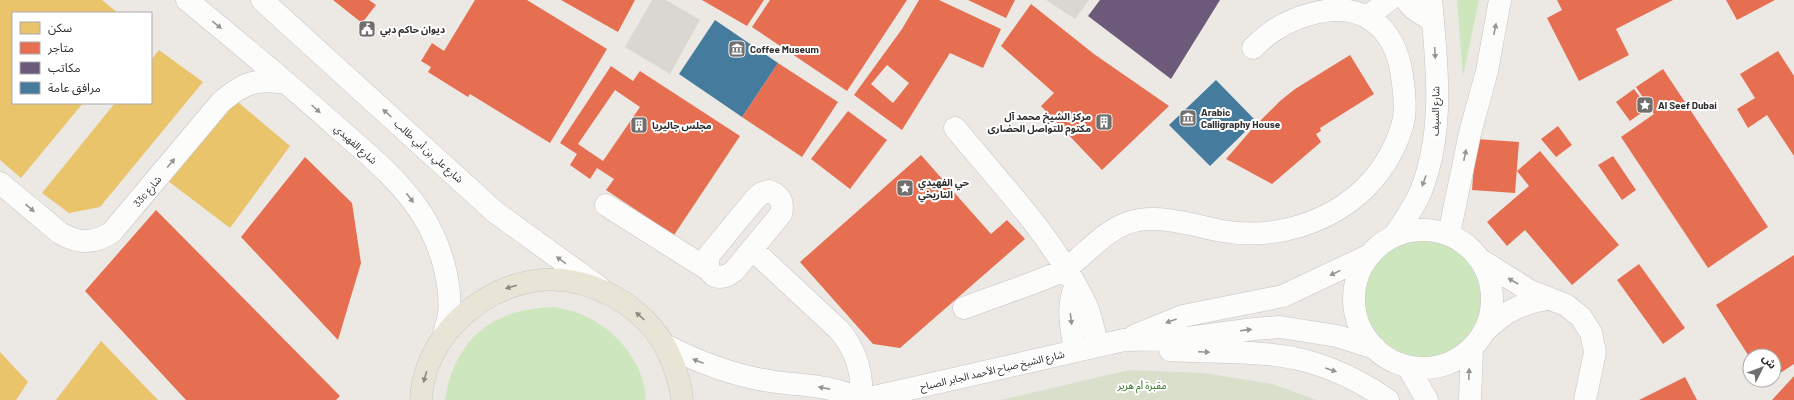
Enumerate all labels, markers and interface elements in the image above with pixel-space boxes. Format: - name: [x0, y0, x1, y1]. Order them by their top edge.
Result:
- legend: [12, 12, 152, 104]
- public building icon: ديوان حاكم دبي: [357, 19, 377, 39]
- text: سكن: [48, 20, 72, 35]
- one-way arrow: [211, 20, 222, 29]
- one-way arrow: [1492, 22, 1498, 35]
- place label: ديوان حاكم دبي: [380, 23, 445, 38]
- museum icon: Coffee Museum: [727, 39, 747, 59]
- text: متاجر: [47, 40, 74, 55]
- place label: Coffee Museum: [750, 43, 819, 55]
- one-way arrow: [1431, 47, 1438, 59]
- text: مكاتب: [48, 60, 81, 75]
- text: مرافق عامة: [48, 80, 101, 96]
- street label: شارع السيف: [1429, 86, 1443, 136]
- place icon: Al Seef Dubai: [1635, 95, 1655, 115]
- place label: Al Seef Dubai: [1658, 99, 1717, 111]
- one-way arrow: [311, 104, 321, 113]
- place label: Arabic Calligraphy House: [1201, 106, 1281, 130]
- one-way arrow: [382, 108, 392, 118]
- museum icon: Arabic Calligraphy House: [1178, 108, 1198, 128]
- place label: مركز الشيخ محمد آل مكتوم للتواصل الحضارى: [987, 110, 1091, 136]
- building icon: مركز الشيخ محمد آل مكتوم للتواصل الحضارى: [1094, 112, 1114, 132]
- building icon: مجلس جاليريا: [629, 115, 649, 135]
- street label: شارع علي بن أبي طالب: [391, 117, 466, 187]
- place label: مجلس جاليريا: [652, 119, 712, 132]
- street label: شارع الفهيدي: [331, 122, 380, 168]
- one-way arrow: [1463, 149, 1469, 161]
- one-way arrow: [166, 158, 175, 168]
- street label: 33c شارع: [131, 173, 165, 210]
- place label: حي الفهيدي التاريخي: [918, 176, 970, 203]
- one-way arrow: [1421, 176, 1427, 188]
- place icon: حي الفهيدي التاريخي: [895, 178, 915, 198]
- one-way arrow: [406, 192, 415, 203]
- one-way arrow: [24, 204, 35, 213]
- one-way arrow: [555, 256, 566, 264]
- one-way arrow: [1329, 270, 1341, 276]
- one-way arrow: [1507, 278, 1519, 285]
- one-way arrow: [505, 284, 517, 290]
- one-way arrow: [635, 311, 645, 320]
- one-way arrow: [1067, 313, 1074, 325]
- one-way arrow: [1164, 318, 1176, 324]
- one-way arrow: [1240, 327, 1252, 333]
- street label: شارع الشيخ صباح الأحمد الجابر الصباح: [918, 347, 1066, 394]
- north arrow: [1742, 348, 1782, 388]
- one-way arrow: [1198, 349, 1211, 355]
- text: ش: [1759, 351, 1780, 372]
- one-way arrow: [691, 358, 703, 364]
- one-way arrow: [1326, 367, 1338, 373]
- one-way arrow: [1466, 368, 1473, 380]
- one-way arrow: [422, 371, 428, 383]
- park label: مقبرة أم هرير: [1117, 379, 1166, 394]
- one-way arrow: [818, 384, 830, 390]

